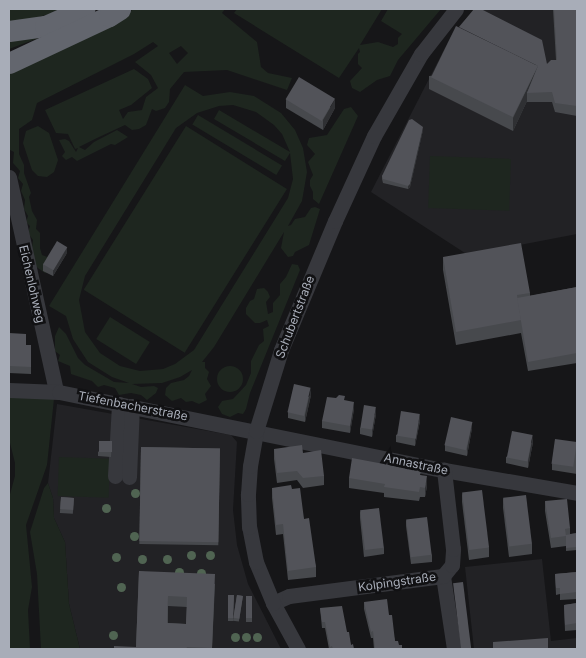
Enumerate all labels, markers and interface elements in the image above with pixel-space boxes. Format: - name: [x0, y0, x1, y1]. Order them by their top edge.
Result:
- street label: Eichenlohweg: [16, 244, 48, 324]
- street label: Schubertstraße: [273, 274, 317, 360]
- street label: Tiefenbacherstraße: [77, 388, 189, 424]
- street label: Annastraße: [383, 450, 449, 478]
- street label: Kolpingstraße: [357, 569, 437, 595]

